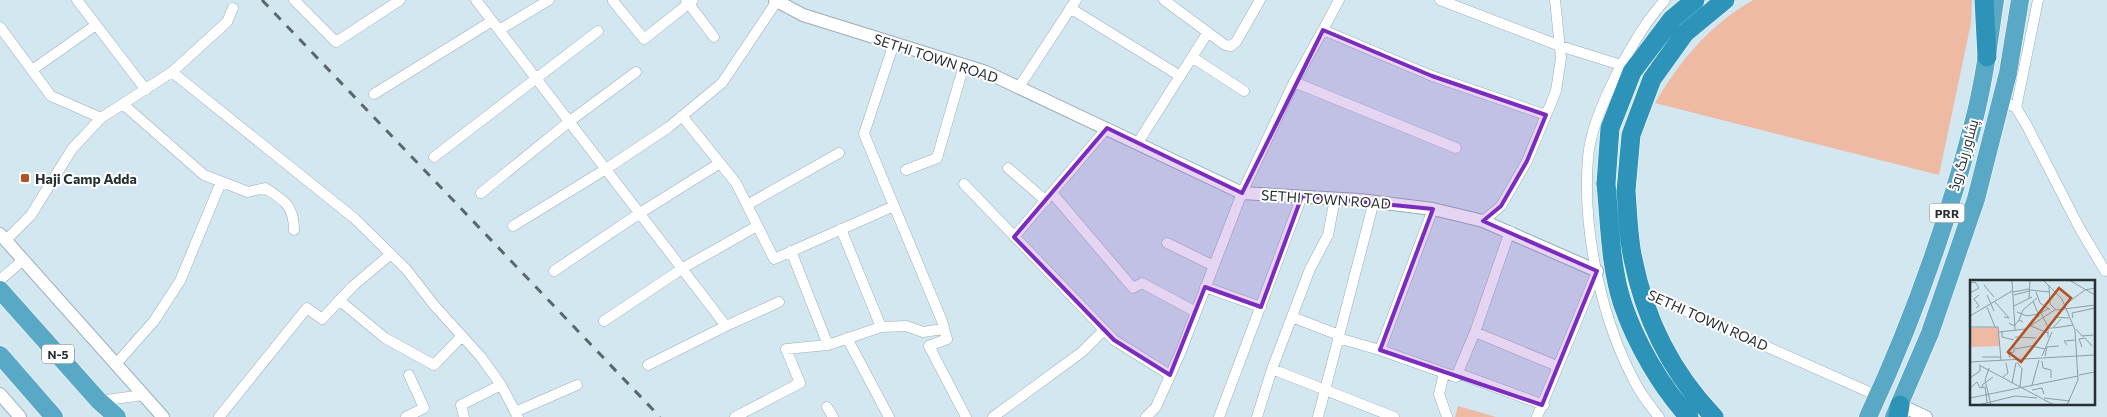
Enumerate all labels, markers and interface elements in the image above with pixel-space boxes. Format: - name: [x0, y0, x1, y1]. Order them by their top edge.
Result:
- street label: SETHI TOWN ROAD: [872, 30, 1000, 86]
- street label: پشاور رنگ روڈ: [1945, 117, 1983, 193]
- place label: Haji Camp Adda: [35, 170, 137, 187]
- marker: Haji Camp Adda: [19, 172, 31, 184]
- street label: SETHI TOWN ROAD: [1261, 186, 1391, 212]
- road number: PRR: [1930, 204, 1964, 222]
- inset map: [1970, 280, 2094, 404]
- street label: SETHI TOWN ROAD: [1645, 286, 1771, 354]
- road number: N-5: [42, 344, 74, 364]

